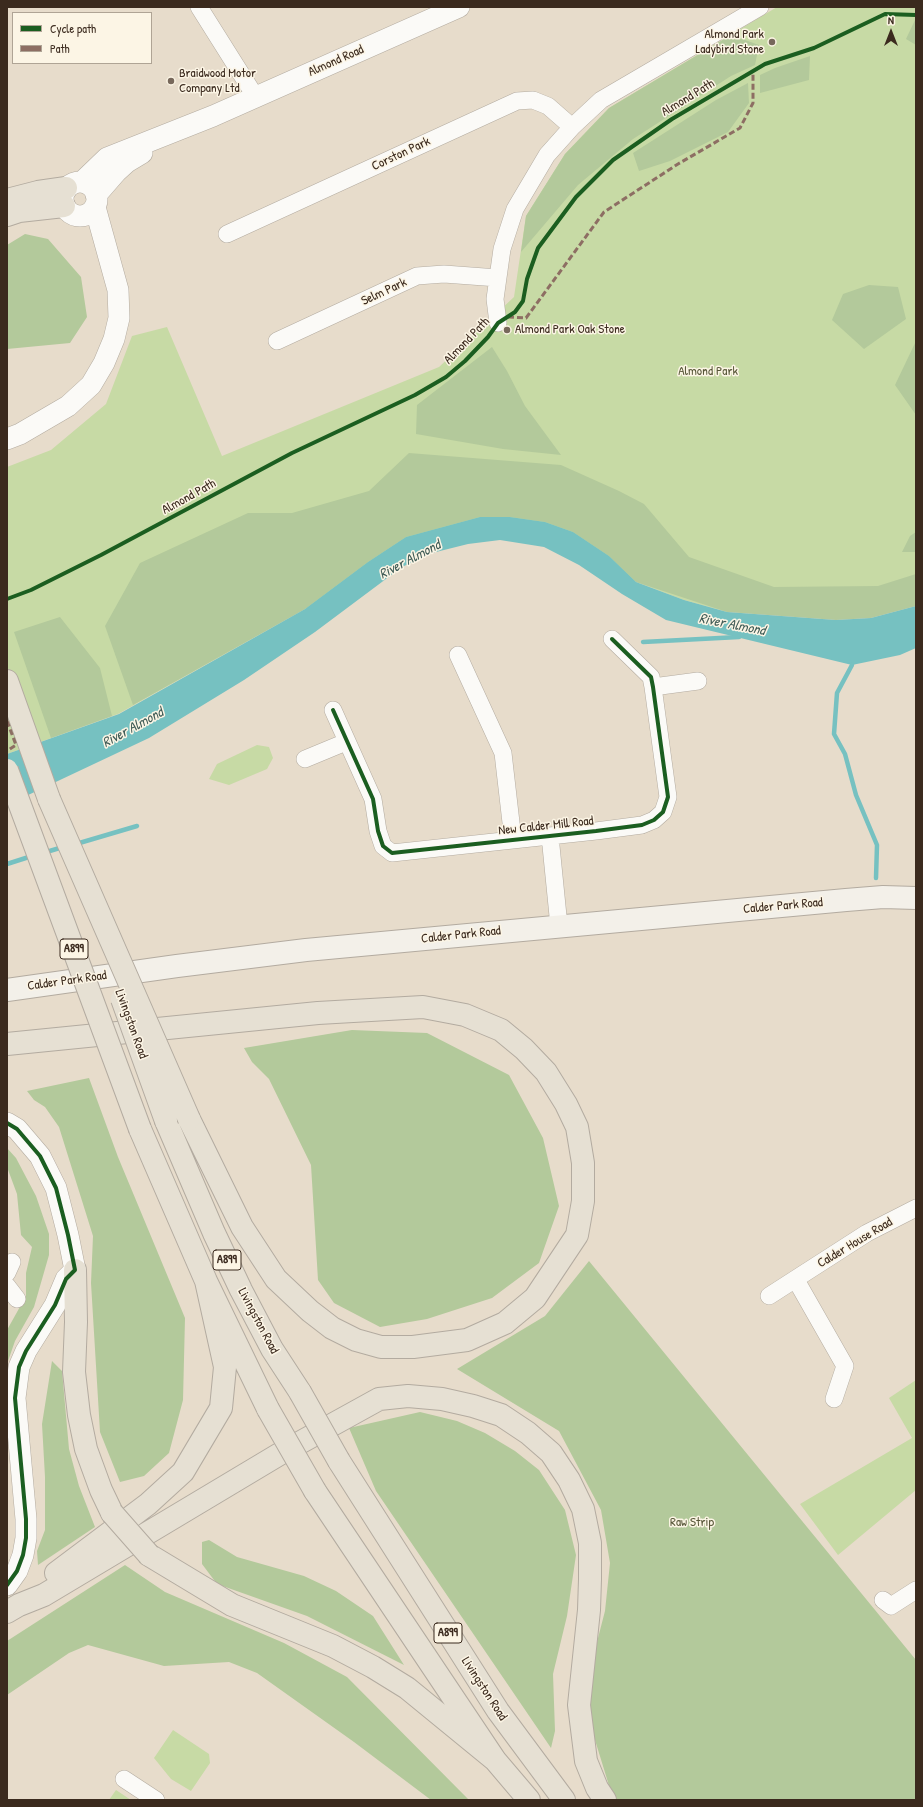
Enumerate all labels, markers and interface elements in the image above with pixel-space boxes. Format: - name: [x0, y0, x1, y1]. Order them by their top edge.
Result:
- legend: [12, 12, 152, 64]
- north arrow: [871, 12, 911, 52]
- text: N: [888, 13, 894, 27]
- text: Cycle path: [50, 20, 96, 37]
- place label: Almond Park Ladybird Stone: [695, 27, 764, 58]
- marker: Almond Park Ladybird Stone: [767, 37, 777, 47]
- text: Path: [50, 40, 70, 57]
- street label: Almond Road: [306, 42, 366, 80]
- place label: Braidwood Motor Company Ltd: [179, 66, 256, 97]
- marker: Braidwood Motor Company Ltd: [166, 76, 176, 86]
- street label: Almond Path: [659, 76, 717, 120]
- street label: Corston Park: [369, 134, 433, 174]
- street label: Selm Park: [359, 275, 409, 309]
- street label: Almond Path: [441, 314, 493, 368]
- place label: Almond Park Oak Stone: [515, 322, 625, 338]
- marker: Almond Park Oak Stone: [502, 325, 512, 335]
- park label: Almond Park: [678, 364, 738, 380]
- street label: Almond Path: [159, 476, 219, 518]
- water label: River Almond: [377, 537, 443, 583]
- water label: River Almond: [698, 610, 766, 640]
- water label: River Almond: [100, 704, 166, 752]
- street label: New Calder Mill Road: [498, 813, 594, 839]
- street label: Calder Park Road: [742, 895, 824, 917]
- street label: Calder Park Road: [420, 923, 502, 947]
- road number: A899: [60, 939, 88, 959]
- street label: Calder Park Road: [26, 968, 108, 994]
- street label: Livingston Road: [111, 987, 151, 1061]
- street label: Calder House Road: [815, 1214, 895, 1272]
- road number: A899: [213, 1250, 241, 1270]
- street label: Livingston Road: [234, 1285, 282, 1357]
- park label: Raw Strip: [670, 1515, 714, 1531]
- road number: A899: [434, 1623, 462, 1643]
- street label: Livingston Road: [458, 1654, 510, 1724]

